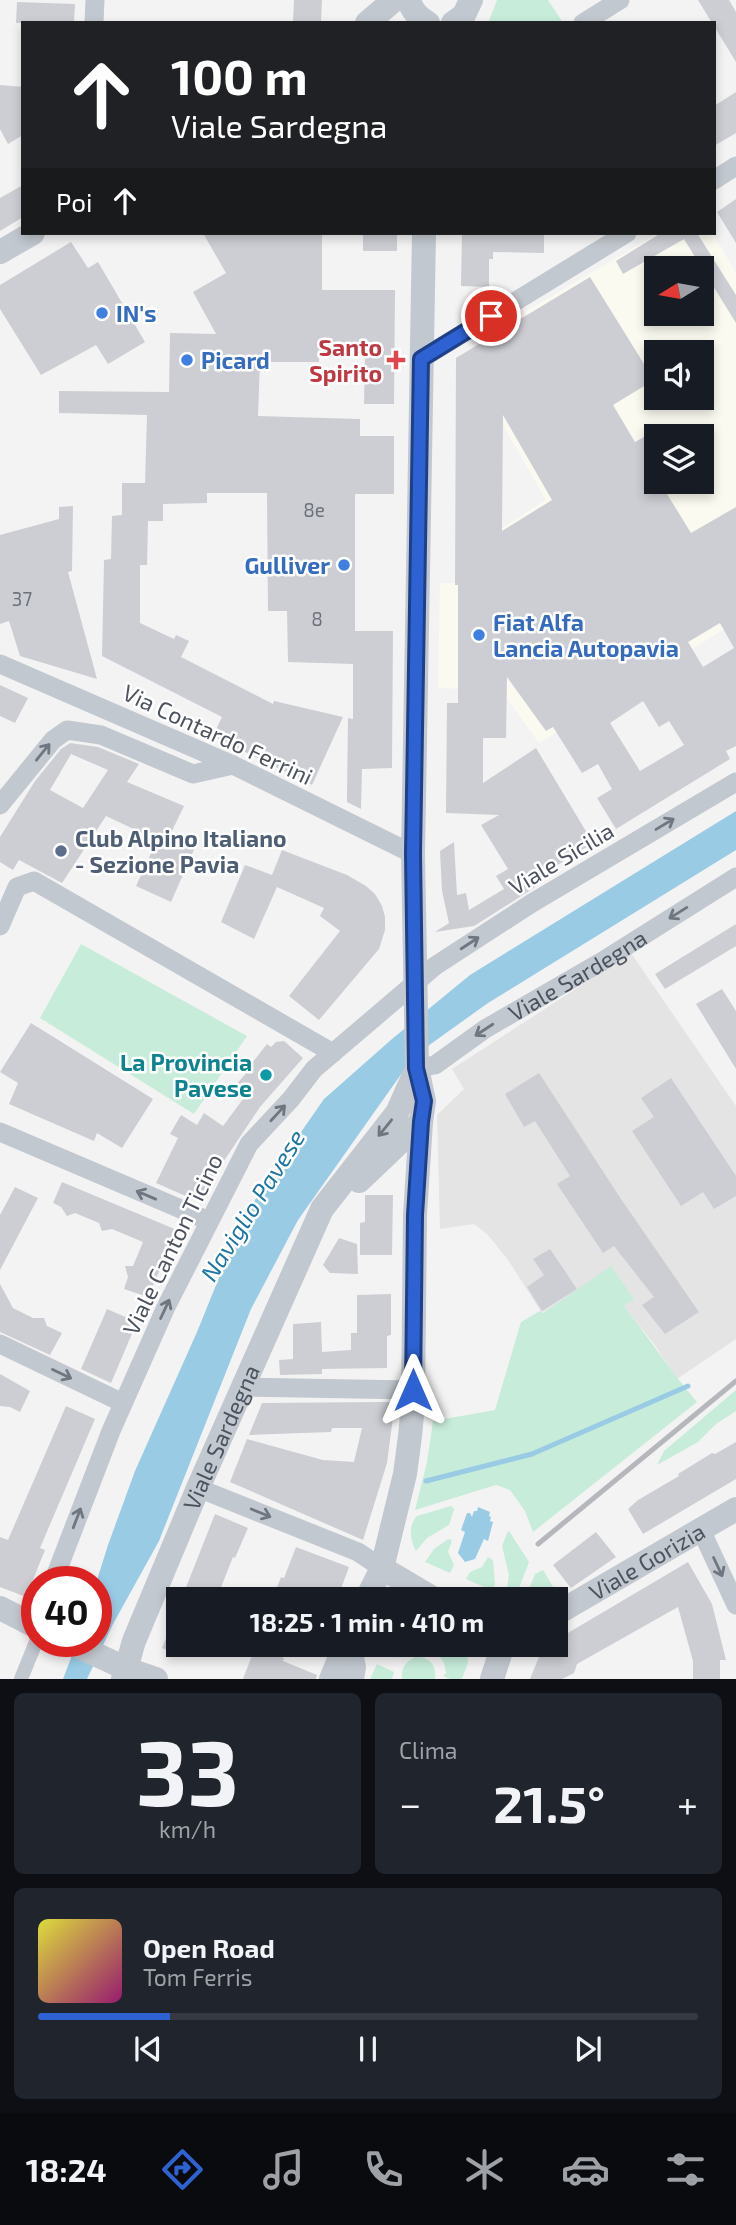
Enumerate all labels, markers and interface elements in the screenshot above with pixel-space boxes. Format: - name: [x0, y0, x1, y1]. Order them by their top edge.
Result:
- text: 100 m: [171, 46, 308, 105]
- icon: ahead: [56, 49, 147, 140]
- text: Viale Sardegna: [171, 106, 387, 144]
- icon: ahead: [106, 182, 144, 220]
- text: Poi: [56, 186, 92, 217]
- north arrow: [644, 256, 714, 326]
- map controls: [644, 256, 714, 494]
- pin: [461, 286, 521, 346]
- icon: arrive: [472, 297, 510, 335]
- place label: IN's: [116, 299, 156, 327]
- marker: IN's: [94, 305, 110, 321]
- place label: Santo Spirito: [309, 333, 382, 387]
- button: sound: [644, 340, 714, 410]
- place label: Picard: [201, 346, 270, 374]
- marker: Picard: [179, 352, 195, 368]
- marker: Santo Spirito: [388, 352, 404, 368]
- button: layers: [644, 424, 714, 494]
- house number: 8e: [303, 498, 325, 521]
- place label: Gulliver: [244, 551, 330, 579]
- marker: Gulliver: [336, 557, 352, 573]
- house number: 37: [12, 587, 32, 610]
- house number: 8: [311, 607, 323, 630]
- place label: Fiat Alfa Lancia Autopavia: [493, 608, 679, 662]
- marker: Fiat Alfa Lancia Autopavia: [471, 627, 487, 643]
- street label: Via Contardo Ferrini: [119, 678, 317, 790]
- one-way arrow: [35, 744, 51, 762]
- street label: Viale Sicilia: [503, 816, 619, 900]
- one-way arrow: [654, 817, 674, 831]
- place label: Club Alpino Italiano - Sezione Pavia: [75, 824, 287, 878]
- marker: Club Alpino Italiano - Sezione Pavia: [53, 843, 69, 859]
- one-way arrow: [669, 907, 689, 921]
- street label: Viale Sardegna: [503, 923, 652, 1026]
- one-way arrow: [460, 936, 480, 950]
- one-way arrow: [474, 1024, 494, 1038]
- place label: La Provincia Pavese: [120, 1048, 252, 1102]
- marker: La Provincia Pavese: [258, 1067, 274, 1083]
- one-way arrow: [270, 1105, 287, 1122]
- one-way arrow: [377, 1118, 392, 1136]
- water label: Naviglio Pavese: [194, 1124, 310, 1286]
- street label: Viale Canton Ticino: [116, 1149, 228, 1339]
- one-way arrow: [136, 1187, 157, 1200]
- one-way arrow: [159, 1298, 172, 1320]
- position arrow: [376, 1353, 450, 1427]
- street label: Viale Sardegna: [177, 1360, 265, 1514]
- one-way arrow: [51, 1368, 72, 1381]
- one-way arrow: [72, 1508, 85, 1530]
- one-way arrow: [250, 1508, 271, 1521]
- street label: Viale Gorizia: [584, 1516, 710, 1606]
- one-way arrow: [712, 1556, 726, 1577]
- speed limit sign: 40: [21, 1566, 112, 1657]
- text: 18:25 · 1 min · 410 m: [250, 1606, 484, 1637]
- text: 33: [136, 1715, 239, 1824]
- text: Clima: [399, 1736, 457, 1764]
- text: 21.5°: [493, 1771, 605, 1833]
- text: −: [399, 1780, 421, 1826]
- text: +: [677, 1780, 698, 1826]
- text: km/h: [159, 1815, 216, 1843]
- text: Open Road: [143, 1932, 275, 1963]
- text: Tom Ferris: [143, 1963, 252, 1991]
- icon: previous: [129, 2030, 167, 2068]
- icon: pause: [349, 2030, 387, 2068]
- icon: next: [569, 2030, 607, 2068]
- icon: directions: [158, 2145, 207, 2194]
- icon: music: [259, 2145, 308, 2194]
- icon: phone: [359, 2145, 408, 2194]
- icon: climate: [460, 2145, 509, 2194]
- icon: car: [561, 2145, 610, 2194]
- icon: filters: [661, 2145, 710, 2194]
- text: 18:24: [26, 2150, 107, 2188]

